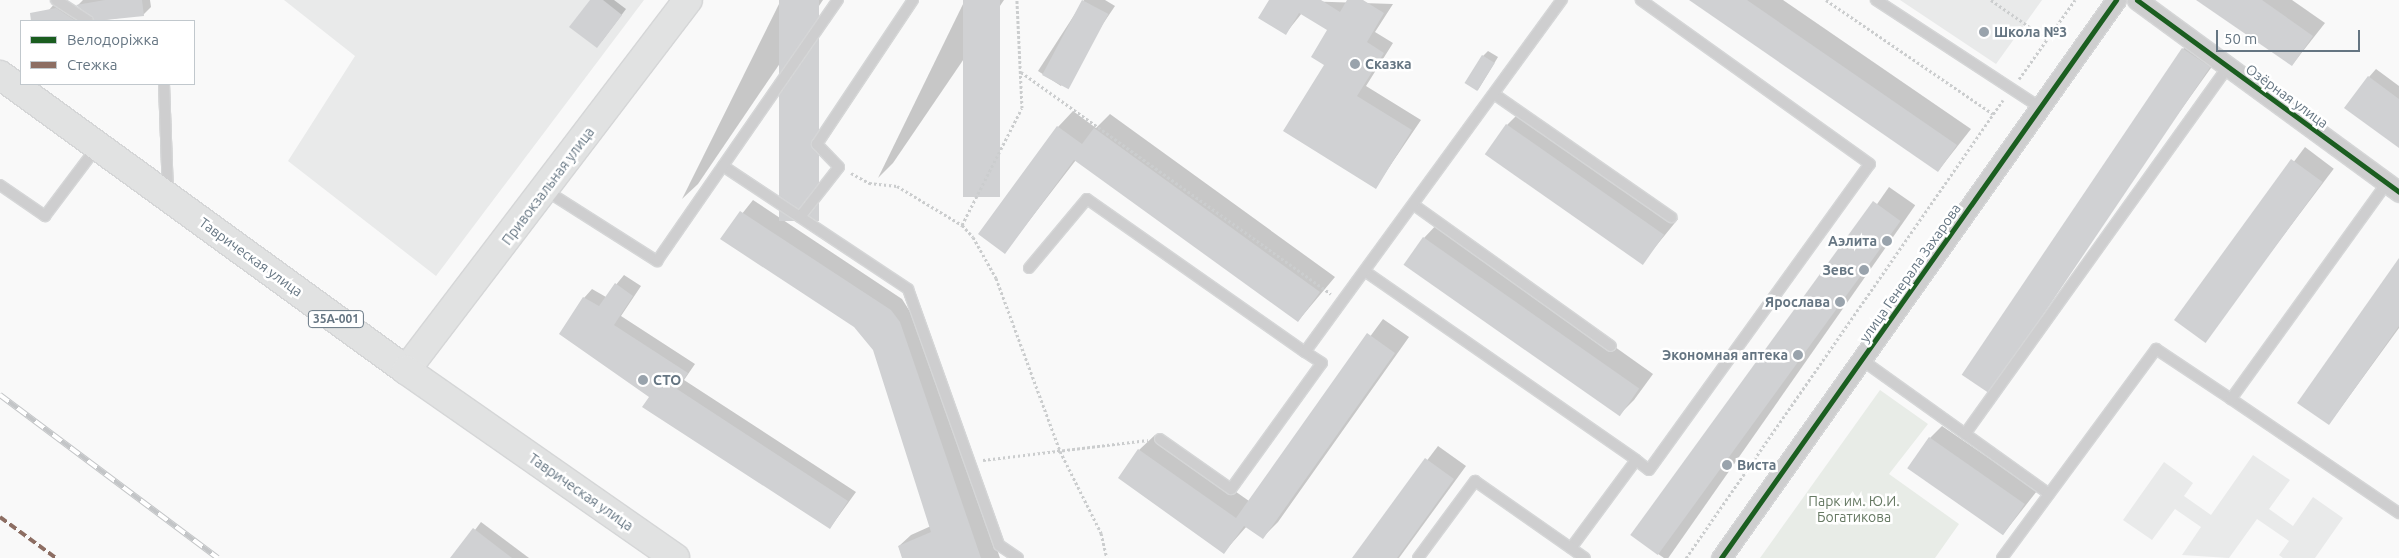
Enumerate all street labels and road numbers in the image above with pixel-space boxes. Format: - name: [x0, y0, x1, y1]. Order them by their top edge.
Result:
- street label: Озёрная улица: [2242, 60, 2332, 132]
- street label: Привокзальная улица: [498, 124, 598, 248]
- street label: улица Генерала Захарова: [1856, 200, 1964, 346]
- street label: Таврическая улица: [196, 214, 306, 300]
- road number: 35А-001: [307, 310, 365, 328]
- street label: Таврическая улица: [526, 450, 636, 534]

